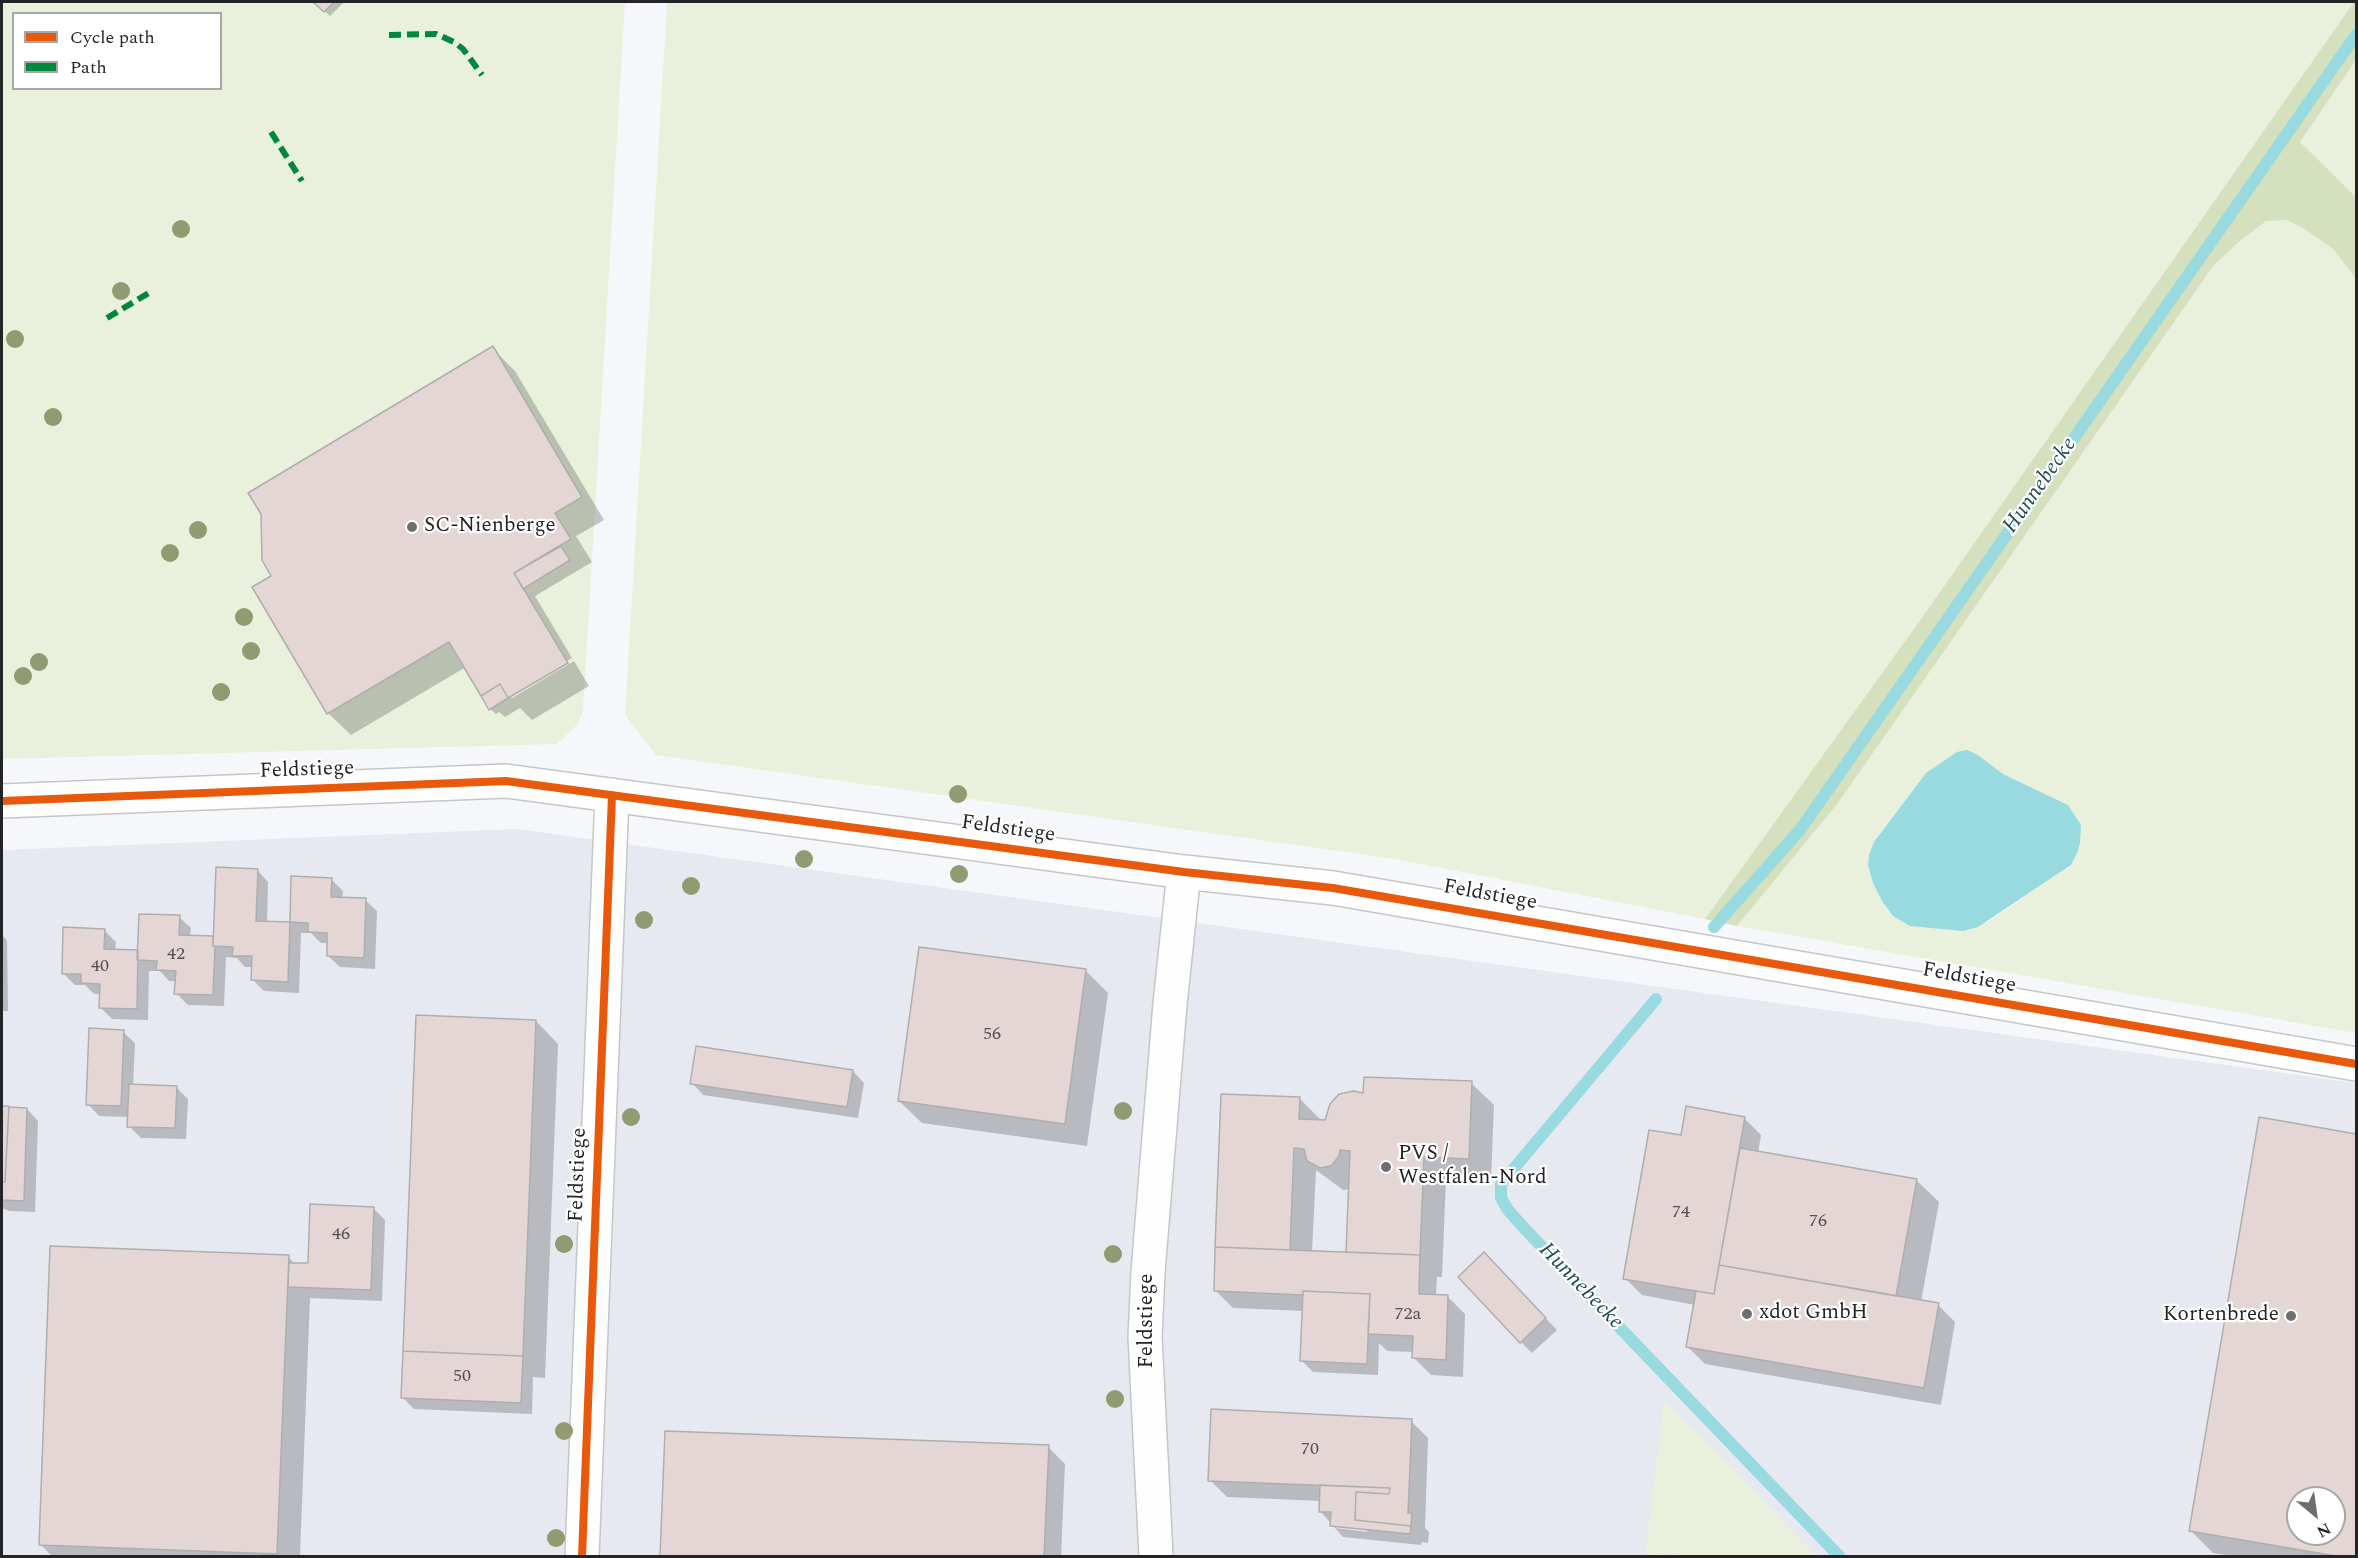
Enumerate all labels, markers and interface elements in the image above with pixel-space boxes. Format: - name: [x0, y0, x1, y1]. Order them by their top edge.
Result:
- legend: [12, 12, 222, 90]
- text: Cycle path: [70, 24, 155, 51]
- text: Path: [70, 54, 107, 81]
- water label: Hunnebecke: [1998, 433, 2084, 539]
- place label: SC-Nienberge: [424, 514, 556, 540]
- marker: SC-Nienberge: [405, 520, 419, 534]
- street label: Feldstiege: [259, 757, 355, 785]
- street label: Feldstiege: [959, 811, 1057, 849]
- street label: Feldstiege: [1441, 875, 1539, 917]
- house number: 42: [167, 944, 185, 966]
- house number: 40: [91, 956, 109, 978]
- street label: Feldstiege: [1920, 958, 2018, 1000]
- house number: 56: [983, 1024, 1001, 1046]
- street label: Feldstiege: [565, 1127, 593, 1223]
- place label: PVS / Westfalen-Nord: [1398, 1142, 1547, 1192]
- marker: PVS / Westfalen-Nord: [1379, 1160, 1393, 1174]
- house number: 74: [1672, 1202, 1690, 1224]
- house number: 76: [1809, 1211, 1827, 1233]
- house number: 46: [332, 1224, 350, 1246]
- water label: Hunnebecke: [1532, 1238, 1628, 1336]
- street label: Feldstiege: [1135, 1274, 1161, 1368]
- place label: xdot GmbH: [1759, 1301, 1868, 1327]
- place label: Kortenbrede: [2163, 1303, 2279, 1329]
- house number: 72a: [1395, 1304, 1421, 1326]
- marker: xdot GmbH: [1740, 1307, 1754, 1321]
- marker: Kortenbrede: [2284, 1309, 2298, 1323]
- house number: 50: [453, 1366, 471, 1388]
- house number: 70: [1301, 1439, 1319, 1461]
- north arrow: [2286, 1486, 2346, 1546]
- text: N: [2312, 1516, 2335, 1544]

